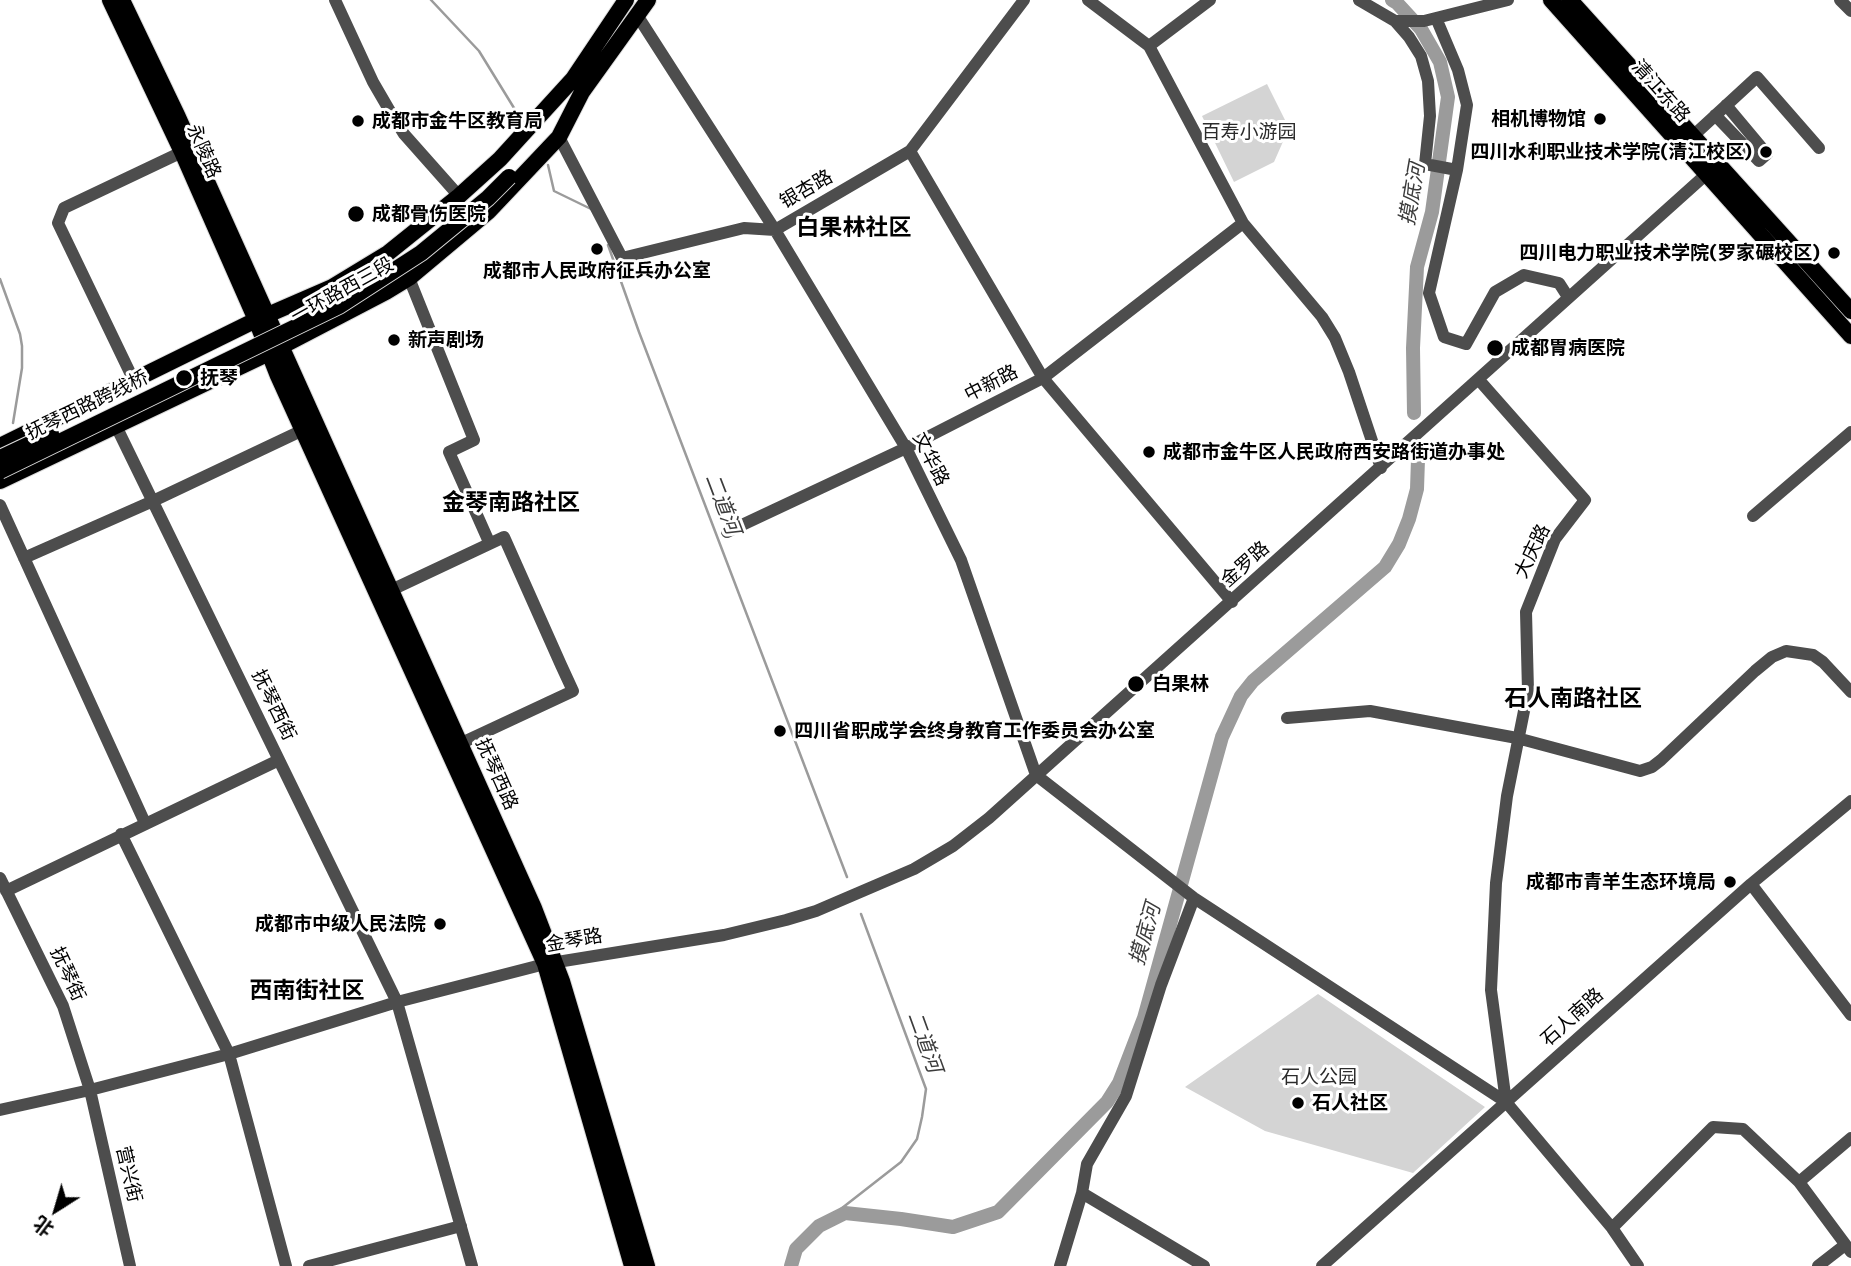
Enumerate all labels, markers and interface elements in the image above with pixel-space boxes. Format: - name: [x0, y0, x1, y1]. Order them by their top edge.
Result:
- street label: 清江东路: [1627, 55, 1695, 127]
- place label: 相机博物馆: [1491, 108, 1586, 130]
- place label: 成都市金牛区教育局: [372, 110, 543, 132]
- marker: 相机博物馆: [1592, 111, 1608, 127]
- marker: 成都市金牛区教育局: [350, 113, 366, 129]
- street label: 永陵路: [182, 120, 226, 182]
- park label: 百寿小游园: [1202, 121, 1296, 143]
- place label: 四川水利职业技术学院(清江校区): [1470, 141, 1752, 163]
- marker: 四川水利职业技术学院(清江校区): [1758, 144, 1774, 160]
- water label: 摸底河: [1394, 161, 1430, 227]
- street label: 银杏路: [776, 165, 836, 213]
- place label: 成都骨伤医院: [372, 203, 486, 225]
- marker: 成都骨伤医院: [346, 204, 366, 224]
- district label: 白果林社区: [797, 213, 911, 241]
- marker: 成都市人民政府征兵办公室: [589, 241, 605, 257]
- place label: 四川电力职业技术学院(罗家碾校区): [1519, 242, 1820, 264]
- marker: 四川电力职业技术学院(罗家碾校区): [1826, 245, 1842, 261]
- street label: 一环路西三段: [287, 252, 397, 328]
- place label: 成都市人民政府征兵办公室: [483, 260, 711, 282]
- place label: 新声剧场: [408, 329, 484, 351]
- marker: 新声剧场: [386, 332, 402, 348]
- place label: 成都胃病医院: [1511, 337, 1625, 359]
- marker: 成都胃病医院: [1485, 338, 1505, 358]
- street label: 中新路: [960, 360, 1022, 406]
- street label: 抚琴西路跨线桥: [22, 366, 152, 444]
- place label: 抚琴: [200, 367, 238, 389]
- marker: 抚琴: [174, 368, 194, 388]
- street label: 文华路: [908, 428, 954, 490]
- place label: 成都市金牛区人民政府西安路街道办事处: [1163, 441, 1505, 463]
- marker: 成都市金牛区人民政府西安路街道办事处: [1141, 444, 1157, 460]
- water label: 二道河: [700, 470, 746, 538]
- district label: 金琴南路社区: [442, 488, 580, 516]
- street label: 大庆路: [1509, 520, 1555, 582]
- street label: 金罗路: [1216, 536, 1274, 592]
- street label: 抚琴西街: [247, 666, 301, 744]
- place label: 白果林: [1152, 673, 1209, 695]
- marker: 白果林: [1126, 674, 1146, 694]
- district label: 石人南路社区: [1504, 684, 1642, 712]
- place label: 四川省职成学会终身教育工作委员会办公室: [794, 720, 1155, 742]
- marker: 四川省职成学会终身教育工作委员会办公室: [772, 723, 788, 739]
- street label: 抚琴西路: [471, 735, 523, 813]
- place label: 成都市青羊生态环境局: [1526, 871, 1716, 893]
- marker: 成都市青羊生态环境局: [1722, 874, 1738, 890]
- water label: 摸底河: [1124, 900, 1166, 968]
- place label: 成都市中级人民法院: [255, 913, 426, 935]
- marker: 成都市中级人民法院: [432, 916, 448, 932]
- street label: 金琴路: [544, 924, 604, 956]
- street label: 抚琴街: [46, 943, 90, 1005]
- district label: 西南街社区: [250, 976, 364, 1004]
- street label: 石人南路: [1536, 983, 1608, 1051]
- water label: 二道河: [902, 1008, 948, 1076]
- park label: 石人公园: [1281, 1066, 1357, 1088]
- place label: 石人社区: [1312, 1092, 1388, 1114]
- marker: 石人社区: [1290, 1095, 1306, 1111]
- street label: 营兴街: [111, 1144, 147, 1204]
- north arrow: [21, 1175, 91, 1245]
- text: 北: [29, 1212, 58, 1242]

